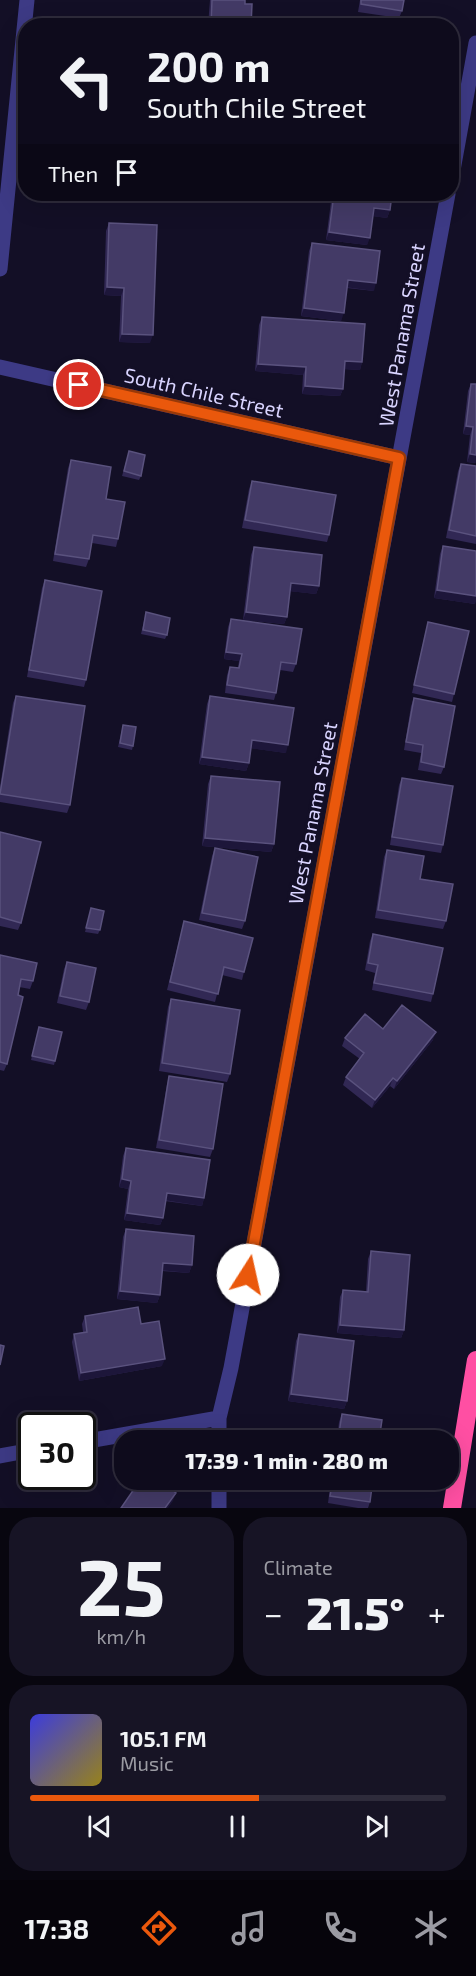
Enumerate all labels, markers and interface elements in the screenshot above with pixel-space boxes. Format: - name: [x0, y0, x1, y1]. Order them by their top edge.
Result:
- text: 200 m: [147, 40, 270, 90]
- icon: left: [48, 42, 126, 120]
- text: South Chile Street: [147, 91, 366, 123]
- icon: arrive: [110, 156, 143, 189]
- text: Then: [48, 160, 98, 186]
- street label: West Panama Street: [373, 241, 429, 428]
- pin: [53, 359, 104, 410]
- street label: South Chile Street: [122, 362, 286, 422]
- icon: arrive: [62, 368, 95, 401]
- street label: West Panama Street: [283, 719, 342, 906]
- position arrow: [216, 1243, 280, 1307]
- speed limit sign: 30: [18, 1412, 96, 1490]
- text: 17:39 · 1 min · 280 m: [185, 1447, 388, 1473]
- text: 25: [77, 1538, 165, 1632]
- text: Climate: [264, 1555, 333, 1579]
- text: 21.5°: [306, 1585, 405, 1639]
- text: −: [264, 1593, 283, 1633]
- text: +: [428, 1593, 446, 1633]
- text: km/h: [96, 1624, 146, 1648]
- text: 105.1 FM: [120, 1725, 207, 1751]
- text: Music: [120, 1751, 174, 1775]
- icon: previous: [83, 1810, 116, 1843]
- icon: pause: [221, 1810, 254, 1843]
- icon: next: [360, 1810, 393, 1843]
- icon: directions: [138, 1907, 180, 1949]
- icon: music: [228, 1907, 270, 1949]
- icon: phone: [319, 1907, 361, 1949]
- icon: climate: [410, 1907, 452, 1949]
- text: 17:38: [24, 1912, 89, 1944]

